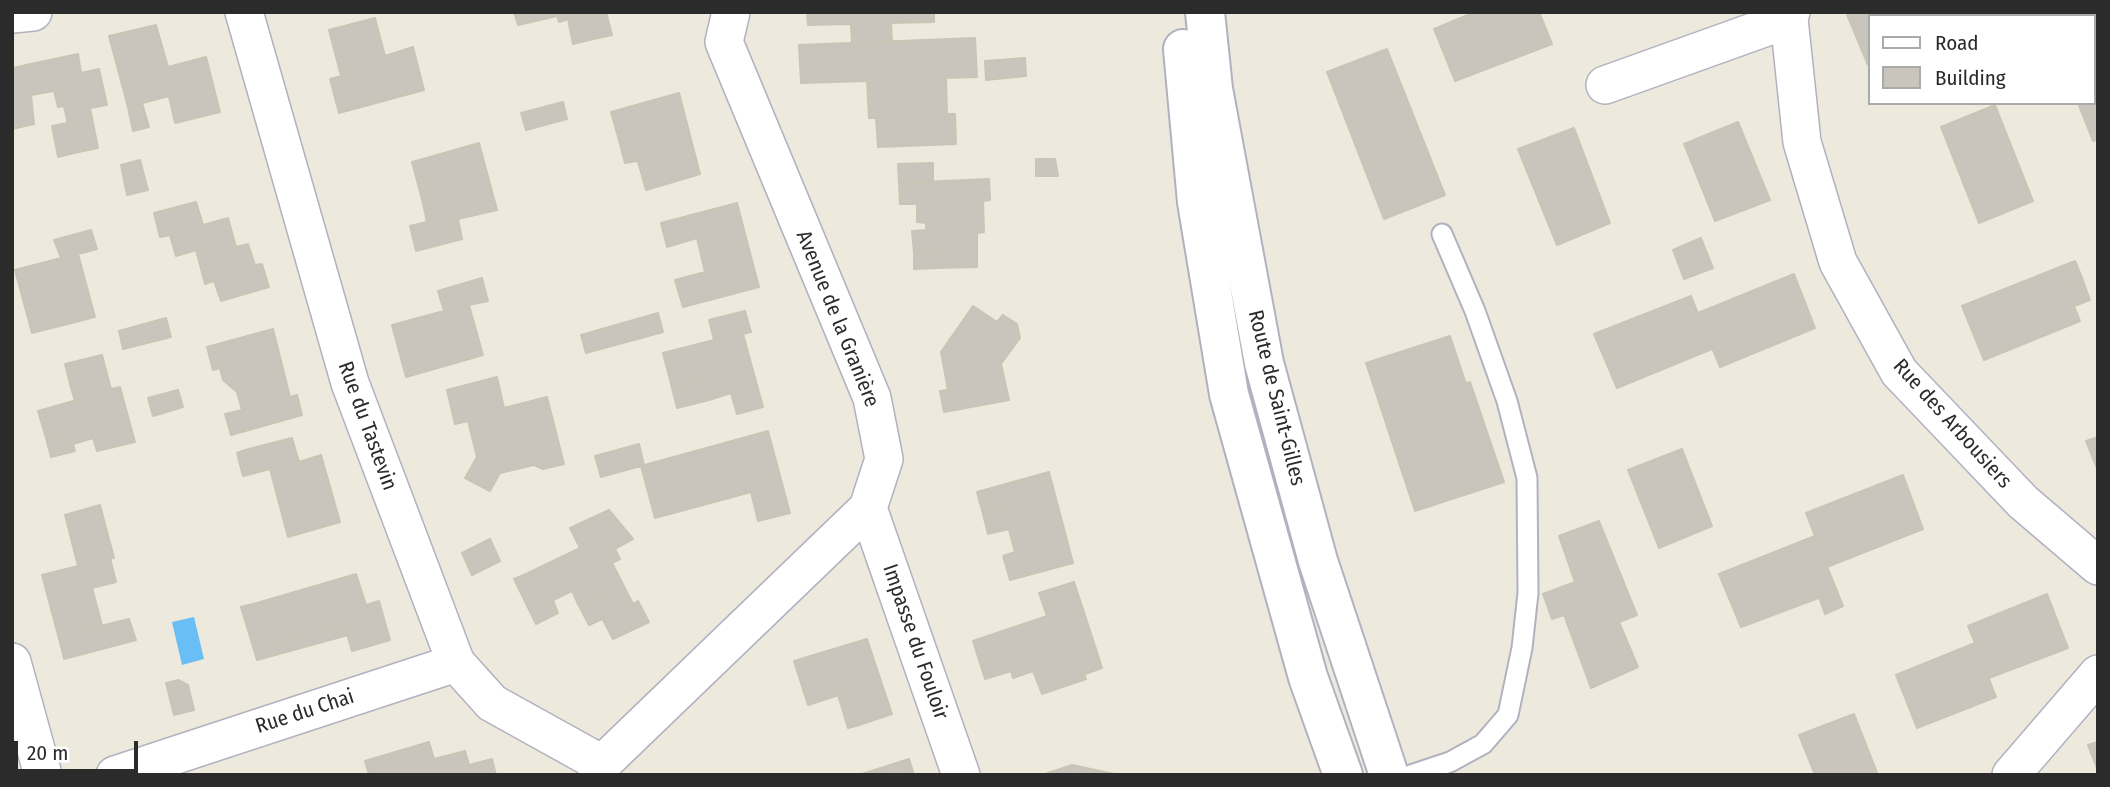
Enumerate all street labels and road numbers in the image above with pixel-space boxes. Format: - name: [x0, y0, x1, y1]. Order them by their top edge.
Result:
- street label: Avenue de la Granière: [790, 227, 884, 411]
- street label: Route de Saint-Gilles: [1242, 308, 1310, 488]
- street label: Rue des Arbousiers: [1887, 354, 2017, 494]
- street label: Rue du Tastevin: [332, 358, 402, 494]
- street label: Impasse du Fouloir: [877, 561, 953, 723]
- street label: Rue du Chai: [253, 684, 357, 740]

